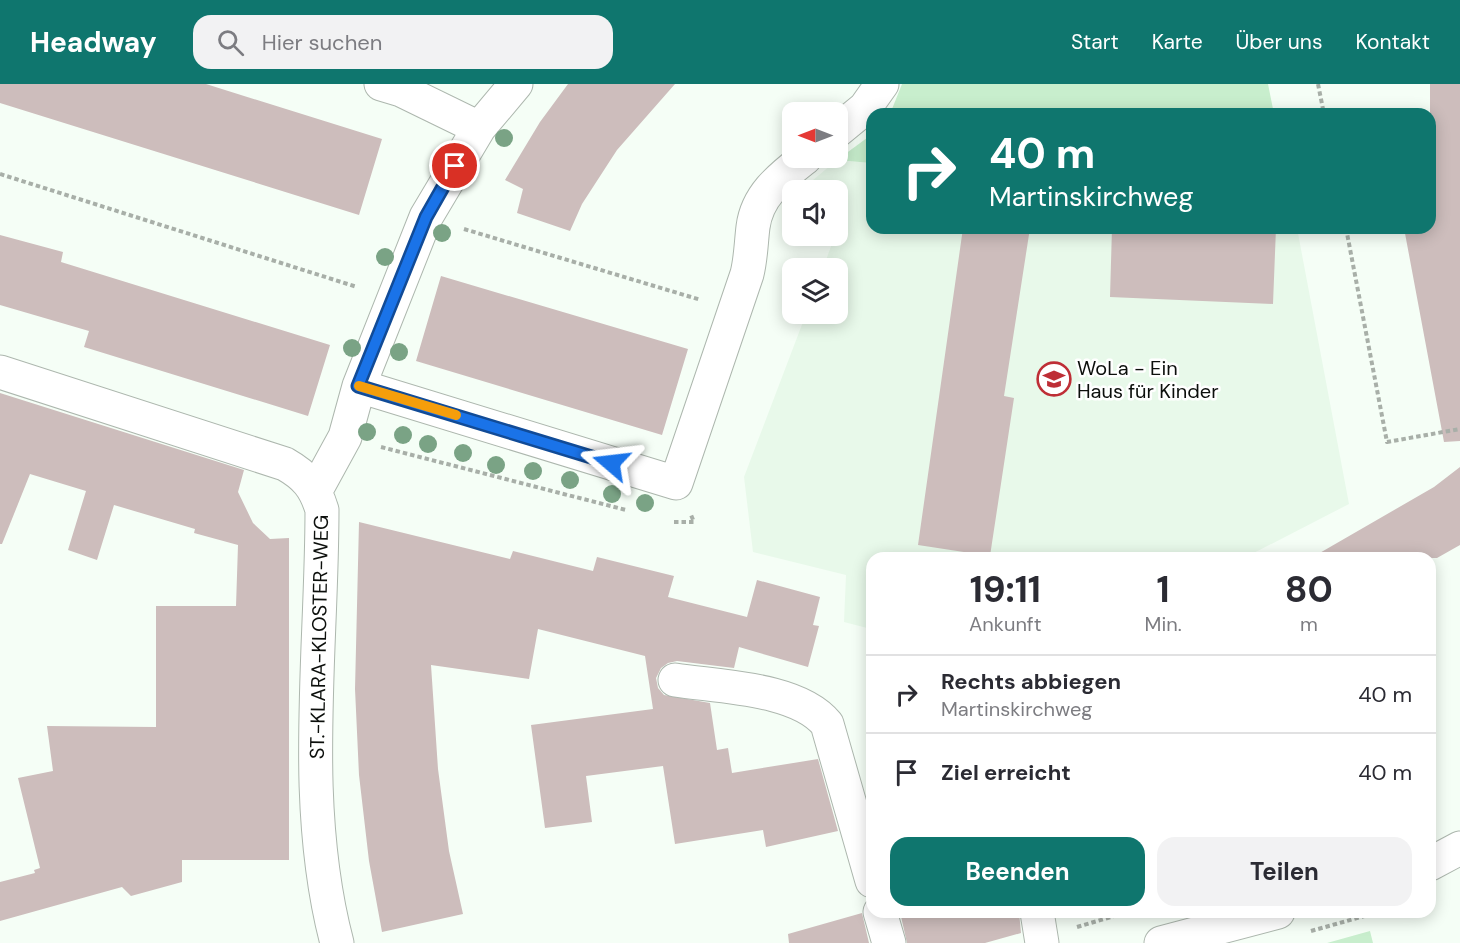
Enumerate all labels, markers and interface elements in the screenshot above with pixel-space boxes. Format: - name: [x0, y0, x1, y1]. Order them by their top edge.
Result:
- search box: [193, 15, 613, 69]
- text: Headway: [30, 24, 157, 61]
- icon: search: [214, 26, 247, 59]
- text: Hier suchen: [262, 28, 382, 57]
- text: Start: [1071, 28, 1119, 56]
- text: Karte: [1152, 28, 1203, 56]
- text: Über uns: [1236, 28, 1322, 56]
- text: Kontakt: [1355, 28, 1430, 56]
- north arrow: [782, 102, 848, 168]
- map controls: [782, 102, 848, 324]
- text: 40 m: [989, 126, 1095, 181]
- icon: right: [890, 132, 968, 210]
- pin: [429, 140, 480, 191]
- icon: arrive: [438, 149, 471, 182]
- text: Martinskirchweg: [989, 179, 1193, 214]
- button: sound: [782, 180, 848, 246]
- button: layers: [782, 258, 848, 324]
- place label: WoLa - Ein Haus für Kinder: [1077, 355, 1219, 404]
- school or university icon: WoLa - Ein Haus für Kinder: [1036, 361, 1072, 397]
- position arrow: [579, 431, 643, 495]
- street label: ST.-KLARA-KLOSTER-WEG: [304, 515, 334, 759]
- text: 19:11: [970, 566, 1041, 613]
- text: 1: [1157, 566, 1170, 613]
- text: 80: [1285, 566, 1333, 613]
- text: Ankunft: [969, 611, 1042, 637]
- text: Min.: [1145, 611, 1182, 637]
- text: m: [1300, 611, 1318, 637]
- text: Rechts abbiegen: [941, 667, 1121, 696]
- icon: right: [890, 678, 923, 711]
- text: 40 m: [1358, 680, 1412, 709]
- text: Martinskirchweg: [941, 696, 1092, 722]
- icon: arrive: [890, 756, 923, 789]
- text: Ziel erreicht: [941, 758, 1071, 787]
- text: 40 m: [1358, 758, 1412, 787]
- button: Beenden: [890, 837, 1145, 906]
- button: Teilen: [1157, 837, 1412, 906]

